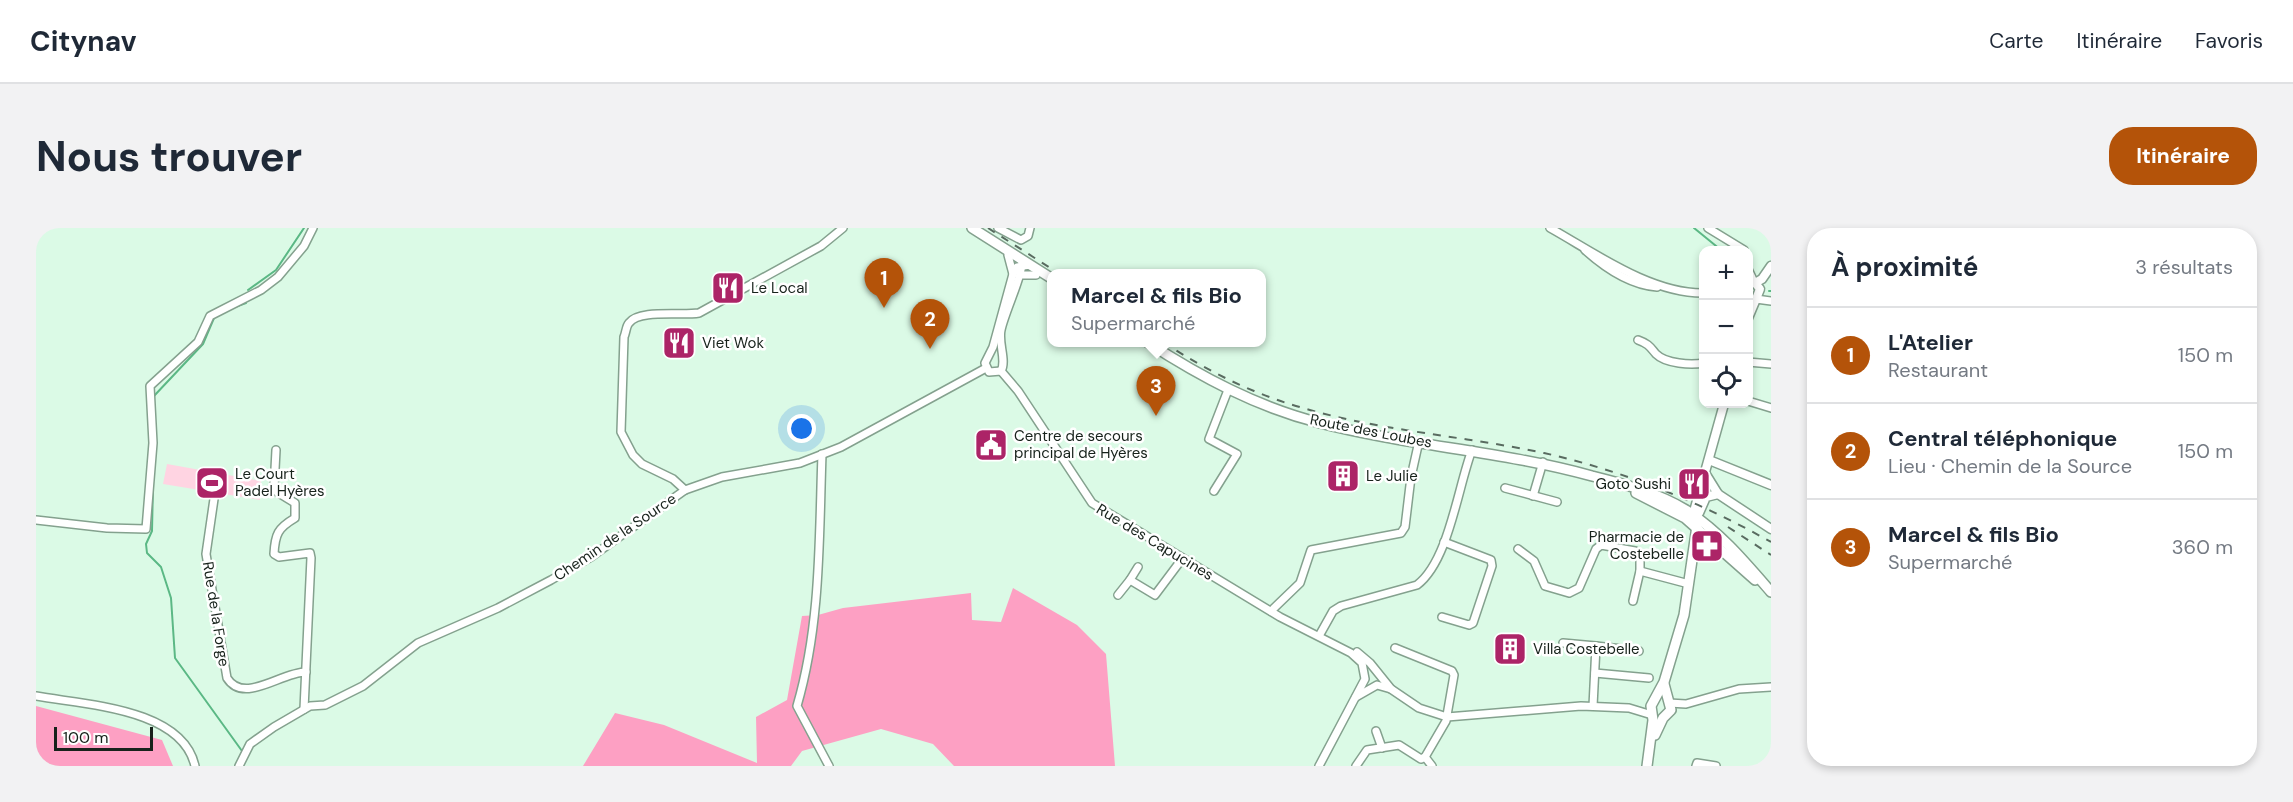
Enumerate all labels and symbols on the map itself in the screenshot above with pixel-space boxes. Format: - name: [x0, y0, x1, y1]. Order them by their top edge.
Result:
- pin: 1: [864, 259, 904, 308]
- restaurant icon: Le Local: [710, 270, 746, 306]
- place label: Le Local: [751, 278, 808, 298]
- pin: 2: [910, 300, 950, 349]
- restaurant icon: Viet Wok: [661, 325, 697, 361]
- place label: Viet Wok: [702, 333, 764, 353]
- pin: 3: [1136, 366, 1176, 416]
- street label: Route des Loubes: [1308, 409, 1434, 453]
- your location: [787, 414, 816, 443]
- place label: Centre de secours principal de Hyères: [1014, 426, 1148, 463]
- public building icon: Centre de secours principal de Hyères: [973, 427, 1009, 463]
- building icon: Le Julie: [1325, 458, 1361, 494]
- place label: Le Court Padel Hyères: [235, 464, 324, 501]
- sports icon: Le Court Padel Hyères: [194, 465, 230, 501]
- place label: Le Julie: [1366, 466, 1418, 486]
- restaurant icon: Goto Sushi: [1676, 466, 1712, 502]
- place label: Goto Sushi: [1595, 474, 1671, 494]
- street label: Chemin de la Source: [550, 489, 680, 585]
- street label: Rue des Capucines: [1093, 499, 1217, 585]
- place label: Pharmacie de Costebelle: [1589, 527, 1684, 564]
- pharmacy icon: Pharmacie de Costebelle: [1689, 528, 1725, 564]
- street label: Rue de la Forge: [198, 560, 234, 668]
- building icon: Villa Costebelle: [1492, 631, 1528, 667]
- place label: Villa Costebelle: [1533, 639, 1640, 659]
- scale bar: [54, 724, 153, 752]

